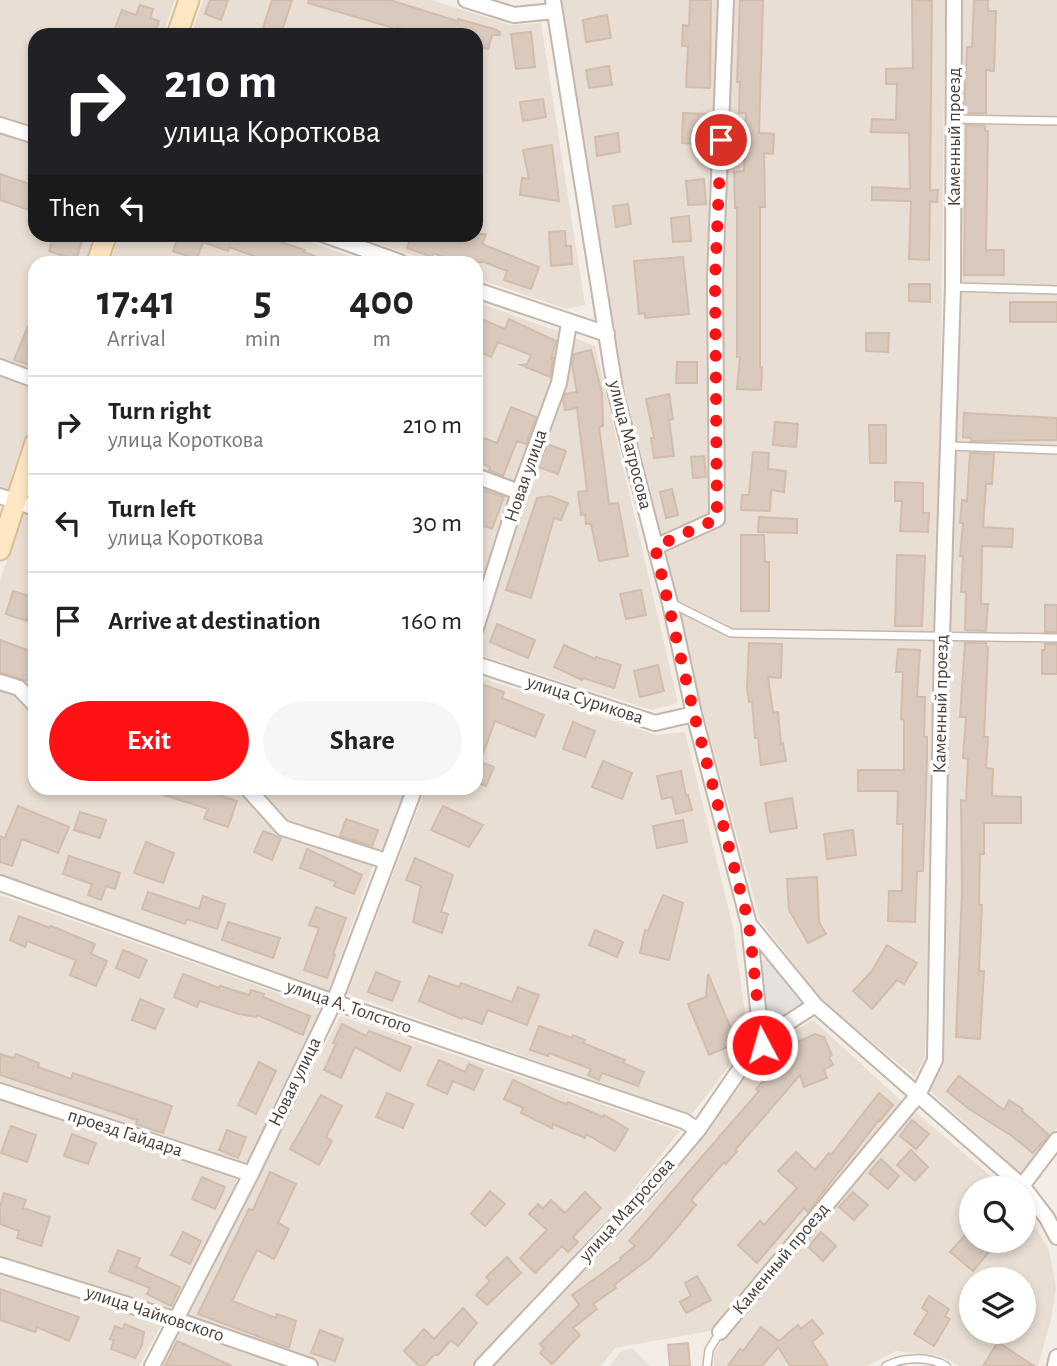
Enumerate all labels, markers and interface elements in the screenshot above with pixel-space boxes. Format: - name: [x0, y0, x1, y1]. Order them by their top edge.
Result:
- icon: right: [49, 56, 140, 147]
- text: 210 m: [164, 58, 277, 107]
- street label: Каменный проезд: [945, 67, 964, 207]
- pin: [691, 110, 751, 170]
- text: улица Короткова: [164, 116, 381, 148]
- icon: arrive: [702, 121, 740, 159]
- icon: left: [114, 189, 152, 227]
- text: Then: [49, 195, 100, 221]
- text: 17:41: [97, 280, 176, 322]
- text: 5: [254, 280, 272, 322]
- text: 400: [349, 280, 414, 322]
- text: Arrival: [107, 328, 166, 351]
- text: min: [245, 328, 281, 351]
- text: m: [373, 328, 391, 351]
- street label: улица Матросова: [605, 378, 655, 512]
- text: Turn right: [108, 398, 211, 424]
- icon: right: [49, 406, 87, 444]
- text: 210 m: [402, 412, 462, 438]
- street label: Новая улица: [501, 427, 551, 525]
- text: улица Короткова: [108, 429, 264, 452]
- text: Turn left: [108, 496, 196, 522]
- icon: left: [49, 504, 87, 542]
- text: 30 m: [412, 510, 462, 536]
- text: улица Короткова: [108, 527, 264, 550]
- icon: arrive: [49, 602, 87, 640]
- text: Arrive at destination: [108, 608, 321, 634]
- text: 160 m: [402, 608, 462, 634]
- street label: Каменный проезд: [930, 634, 952, 774]
- street label: улица Сурикова: [523, 672, 646, 728]
- button: Exit: [49, 701, 249, 781]
- button: Share: [263, 701, 462, 781]
- street label: улица А. Толстого: [283, 976, 414, 1037]
- position arrow: [725, 1008, 799, 1082]
- street label: Новая улица: [265, 1034, 325, 1130]
- street label: проезд Гайдара: [65, 1105, 185, 1161]
- street label: улица Матросова: [575, 1154, 678, 1266]
- map controls: [959, 1176, 1036, 1344]
- button: search: [959, 1176, 1036, 1253]
- street label: Каменный проезд: [729, 1200, 833, 1318]
- button: layers: [959, 1267, 1036, 1344]
- street label: улица Чайковского: [83, 1282, 226, 1345]

